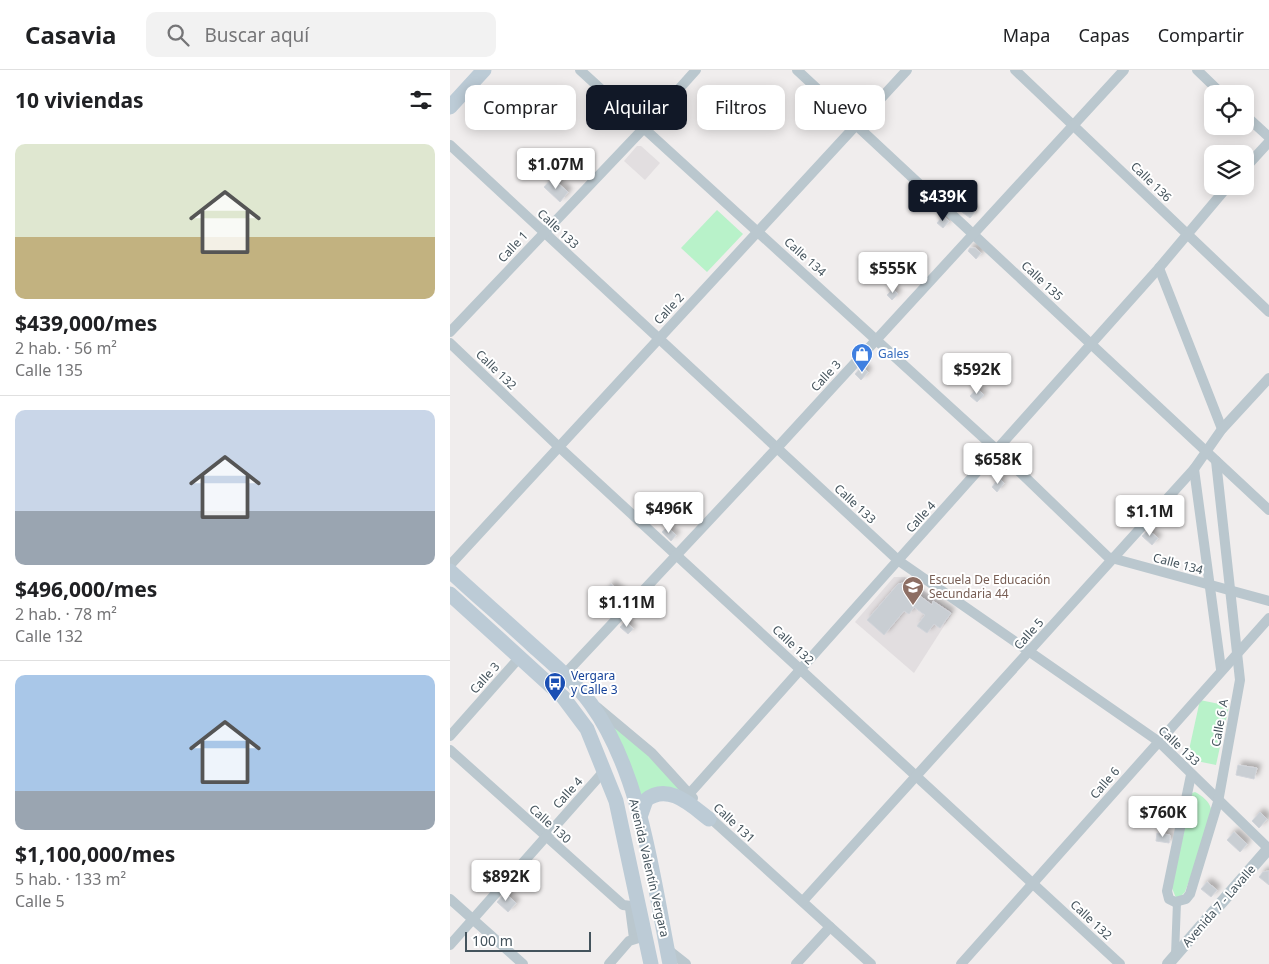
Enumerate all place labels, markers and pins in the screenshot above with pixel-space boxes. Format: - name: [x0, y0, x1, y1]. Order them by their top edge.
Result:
- pin: $1.07M: [515, 148, 597, 190]
- pin: $439K: [908, 180, 978, 222]
- pin: $555K: [858, 252, 928, 294]
- shop icon: Gales: [850, 342, 874, 373]
- place label: Gales: [878, 345, 909, 362]
- pin: $592K: [942, 352, 1012, 395]
- pin: $658K: [963, 442, 1033, 485]
- pin: $496K: [634, 492, 704, 534]
- pin: $1.1M: [1115, 494, 1185, 537]
- place label: Escuela De Educación Secundaria 44: [929, 571, 1050, 602]
- school or university icon: Escuela De Educación Secundaria 44: [901, 575, 925, 606]
- pin: $1.11M: [586, 586, 668, 628]
- place label: Vergara y Calle 3: [571, 667, 618, 698]
- bus stop icon: Vergara y Calle 3: [543, 671, 567, 702]
- pin: $760K: [1128, 796, 1198, 838]
- pin: $892K: [471, 860, 541, 902]

